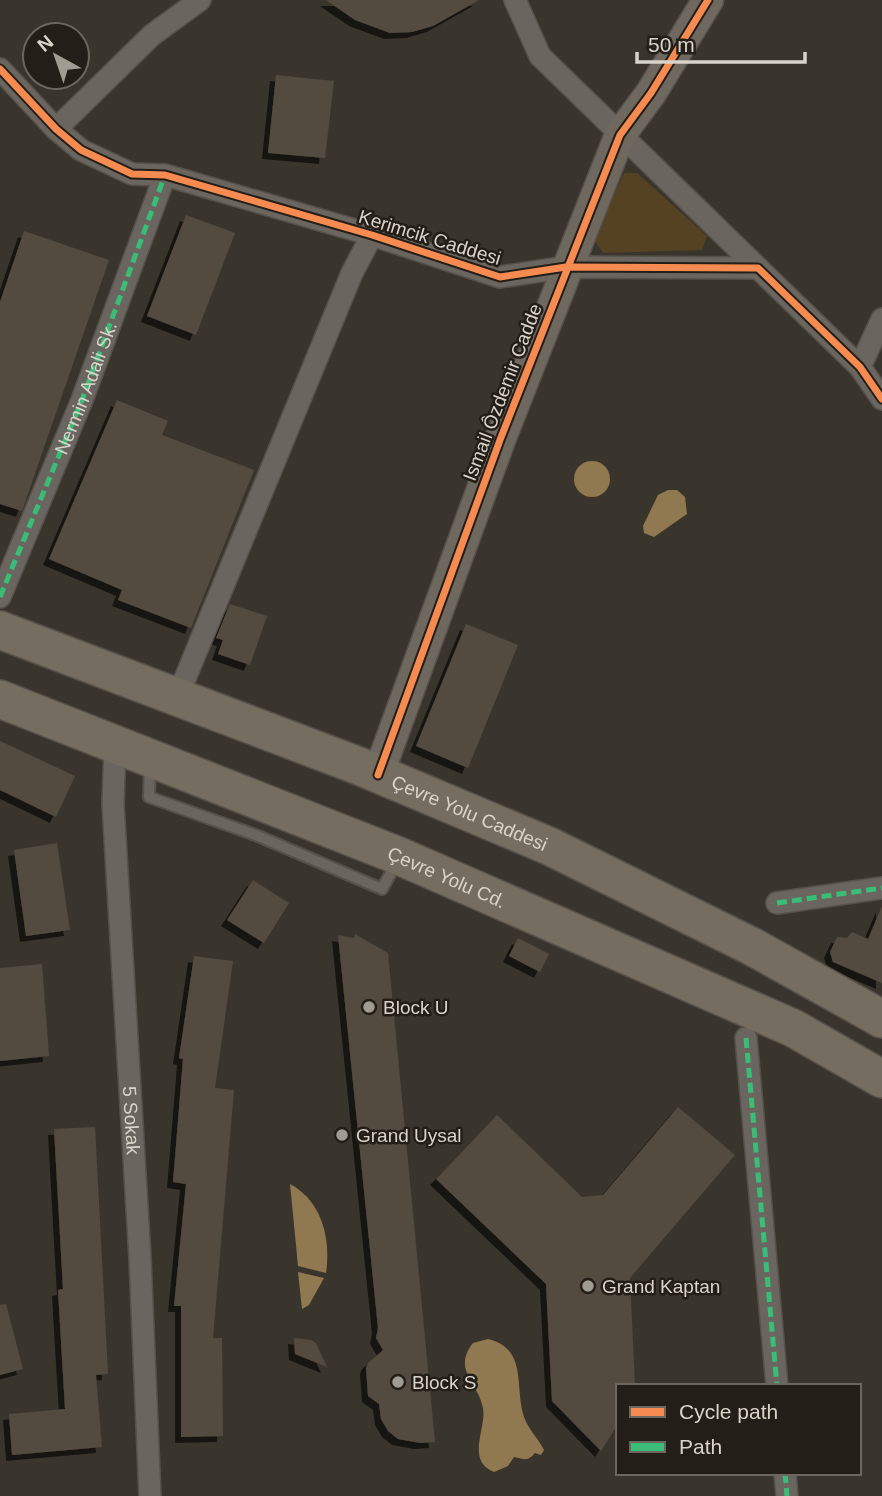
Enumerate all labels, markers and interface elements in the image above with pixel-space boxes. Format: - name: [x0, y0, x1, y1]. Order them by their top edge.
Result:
- north arrow: [21, 21, 91, 91]
- scale bar: [637, 21, 805, 65]
- text: N: [33, 31, 57, 56]
- text: 50 m: [648, 33, 695, 56]
- street label: Kerimcik Caddesi: [356, 206, 504, 269]
- street label: Ismail Ôzdemir Cadde: [459, 301, 546, 484]
- street label: Nermin Adali Sk.: [51, 319, 121, 457]
- street label: Çevre Yolu Caddesi: [388, 771, 551, 855]
- street label: Çevre Yolu Cd.: [385, 843, 509, 912]
- place label: Block U: [383, 997, 448, 1018]
- marker: Block U: [361, 999, 377, 1015]
- street label: 5 Sokak: [119, 1086, 144, 1156]
- place label: Grand Uysal: [356, 1125, 462, 1146]
- marker: Grand Uysal: [334, 1127, 350, 1143]
- place label: Grand Kaptan: [602, 1276, 720, 1297]
- marker: Grand Kaptan: [580, 1278, 596, 1294]
- place label: Block S: [412, 1372, 476, 1393]
- marker: Block S: [390, 1374, 406, 1390]
- legend: [616, 1384, 861, 1475]
- text: Cycle path: [679, 1400, 778, 1423]
- text: Path: [679, 1435, 722, 1458]

